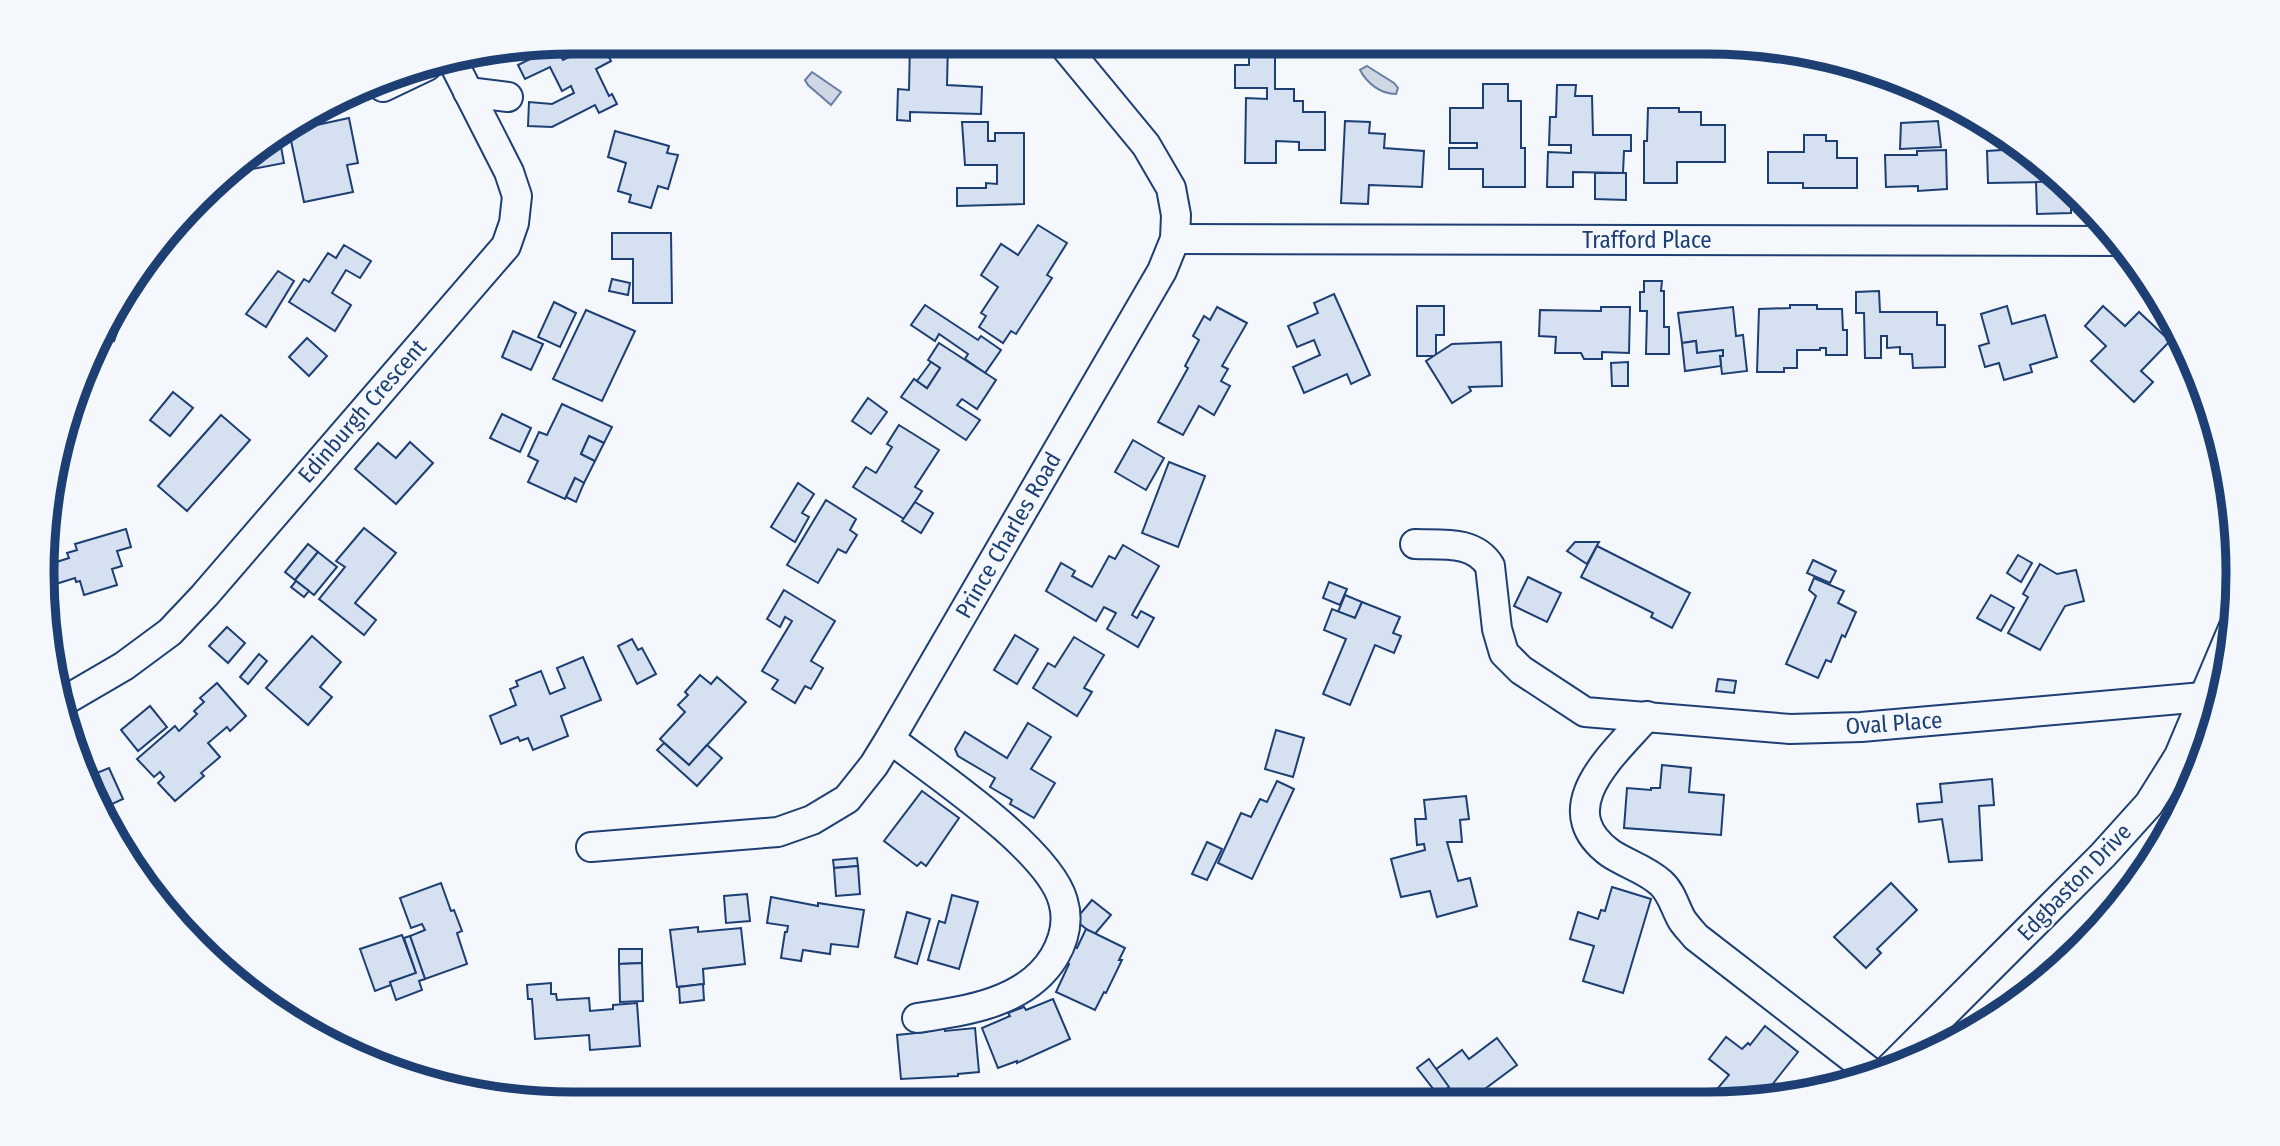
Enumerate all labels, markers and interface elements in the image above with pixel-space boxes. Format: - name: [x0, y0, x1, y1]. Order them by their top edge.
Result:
- street label: Trafford Place: [1582, 226, 1712, 254]
- street label: Edinburgh Crescent: [292, 333, 432, 489]
- street label: Prince Charles Road: [949, 447, 1067, 623]
- street label: Oval Place: [1845, 706, 1943, 740]
- street label: Edgbaston Drive: [2011, 818, 2137, 946]

